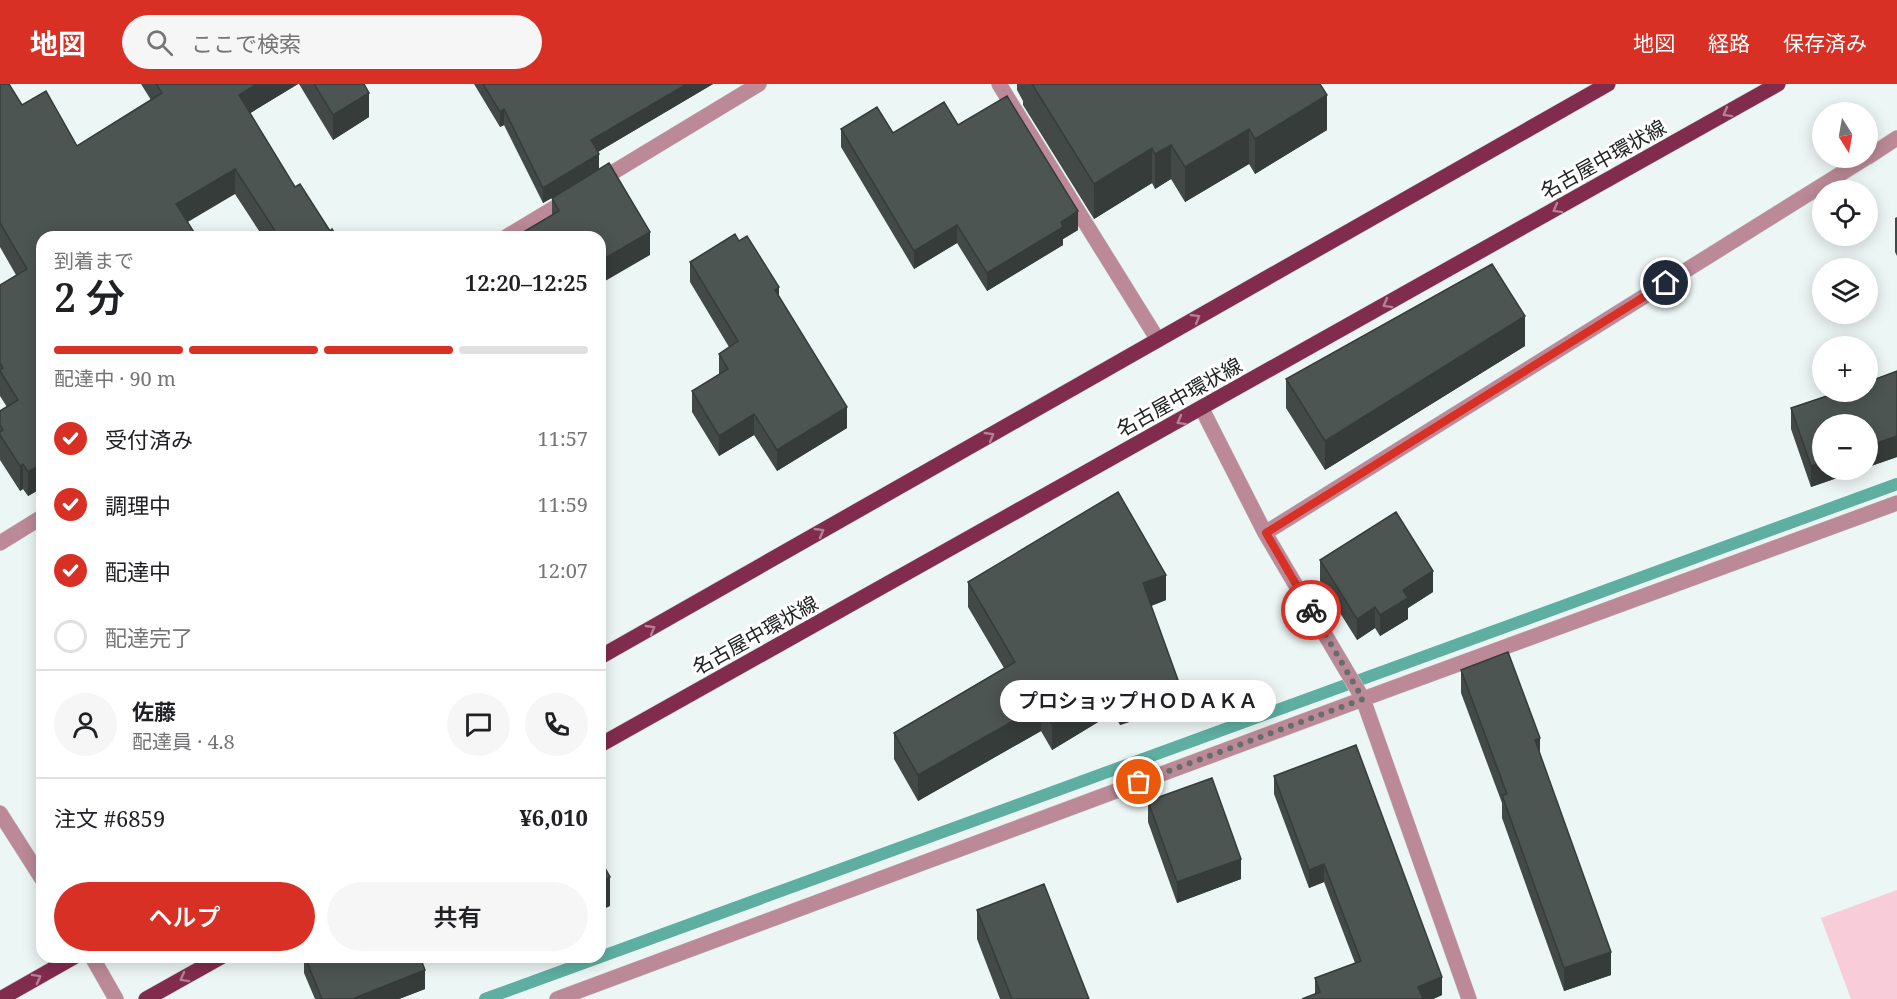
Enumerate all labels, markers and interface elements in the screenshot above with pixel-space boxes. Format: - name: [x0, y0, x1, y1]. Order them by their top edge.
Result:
- search box: [122, 15, 542, 69]
- text: 地図: [30, 24, 86, 62]
- icon: search: [143, 26, 176, 59]
- text: ここで検索: [191, 28, 301, 58]
- text: 地図: [1633, 29, 1675, 57]
- text: 経路: [1708, 29, 1750, 57]
- text: 保存済み: [1783, 29, 1867, 57]
- north arrow: [1812, 102, 1878, 168]
- map controls: [1812, 102, 1878, 480]
- one-way arrow: [1723, 106, 1733, 117]
- street label: 名古屋中環状線: [1535, 113, 1671, 205]
- button: locate: [1812, 180, 1878, 246]
- one-way arrow: [1553, 201, 1563, 213]
- text: 到着まで: [54, 247, 134, 274]
- pin: [1640, 257, 1691, 308]
- button: layers: [1812, 258, 1878, 324]
- icon: home: [1649, 266, 1682, 299]
- text: 12:20–12:25: [465, 267, 588, 297]
- text: 2 分: [54, 270, 125, 323]
- one-way arrow: [1383, 297, 1394, 309]
- one-way arrow: [1190, 314, 1200, 326]
- button: +: [1812, 336, 1878, 402]
- street label: 名古屋中環状線: [1111, 351, 1247, 443]
- text: 配達中 · 90 m: [54, 365, 176, 392]
- one-way arrow: [1177, 414, 1187, 425]
- button: −: [1812, 414, 1878, 480]
- icon: check: [54, 422, 87, 455]
- text: 受付済み: [105, 424, 193, 454]
- text: 11:57: [538, 425, 588, 452]
- one-way arrow: [984, 431, 994, 443]
- icon: check: [54, 488, 87, 521]
- text: 調理中: [105, 490, 171, 520]
- text: 11:59: [538, 491, 588, 518]
- one-way arrow: [814, 528, 824, 539]
- icon: check: [54, 554, 87, 587]
- text: 配達中: [105, 556, 171, 586]
- text: 12:07: [538, 557, 588, 584]
- courier: [1281, 580, 1341, 640]
- street label: 名古屋中環状線: [687, 589, 823, 681]
- icon: bike: [1295, 594, 1328, 627]
- text: 配達完了: [105, 622, 193, 652]
- one-way arrow: [645, 624, 655, 636]
- callout: プロショップＨＯＤＡＫＡ: [1001, 680, 1277, 722]
- text: プロショップＨＯＤＡＫＡ: [1018, 687, 1258, 714]
- button: person: [54, 693, 117, 756]
- button: chat: [447, 693, 510, 756]
- button: phone: [525, 693, 588, 756]
- text: 佐藤: [132, 696, 176, 726]
- text: 配達員 · 4.8: [132, 728, 235, 755]
- pin: [1113, 756, 1164, 807]
- icon: bag: [1122, 765, 1155, 798]
- text: ¥6,010: [519, 802, 588, 832]
- text: 注文 #6859: [54, 803, 165, 833]
- button: ヘルプ: [54, 882, 315, 951]
- button: 共有: [327, 882, 588, 951]
- one-way arrow: [180, 971, 190, 982]
- one-way arrow: [31, 974, 41, 985]

